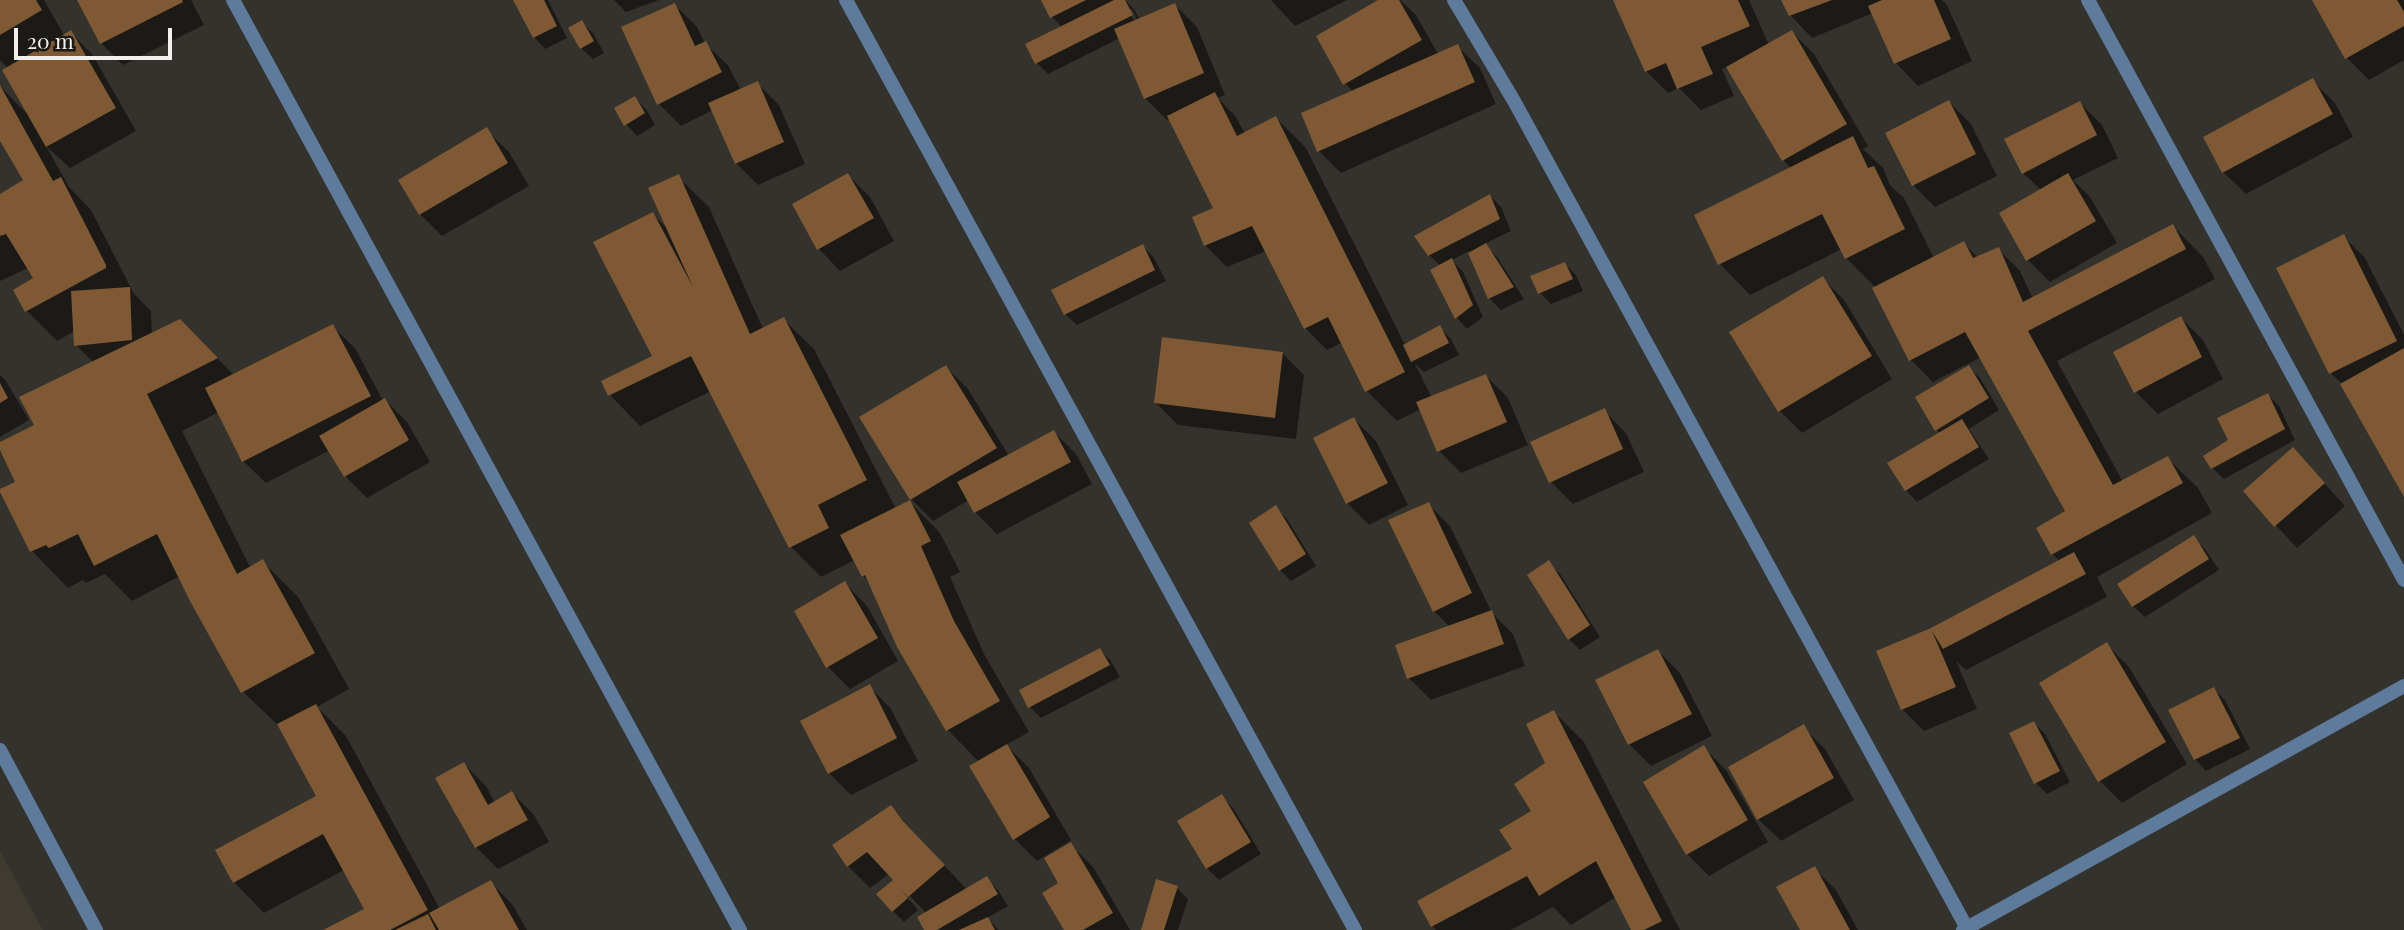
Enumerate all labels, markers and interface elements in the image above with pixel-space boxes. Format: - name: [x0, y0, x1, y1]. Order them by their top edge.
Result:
- scale bar: [18, 14, 175, 58]
- text: 20 m: [27, 26, 74, 54]

